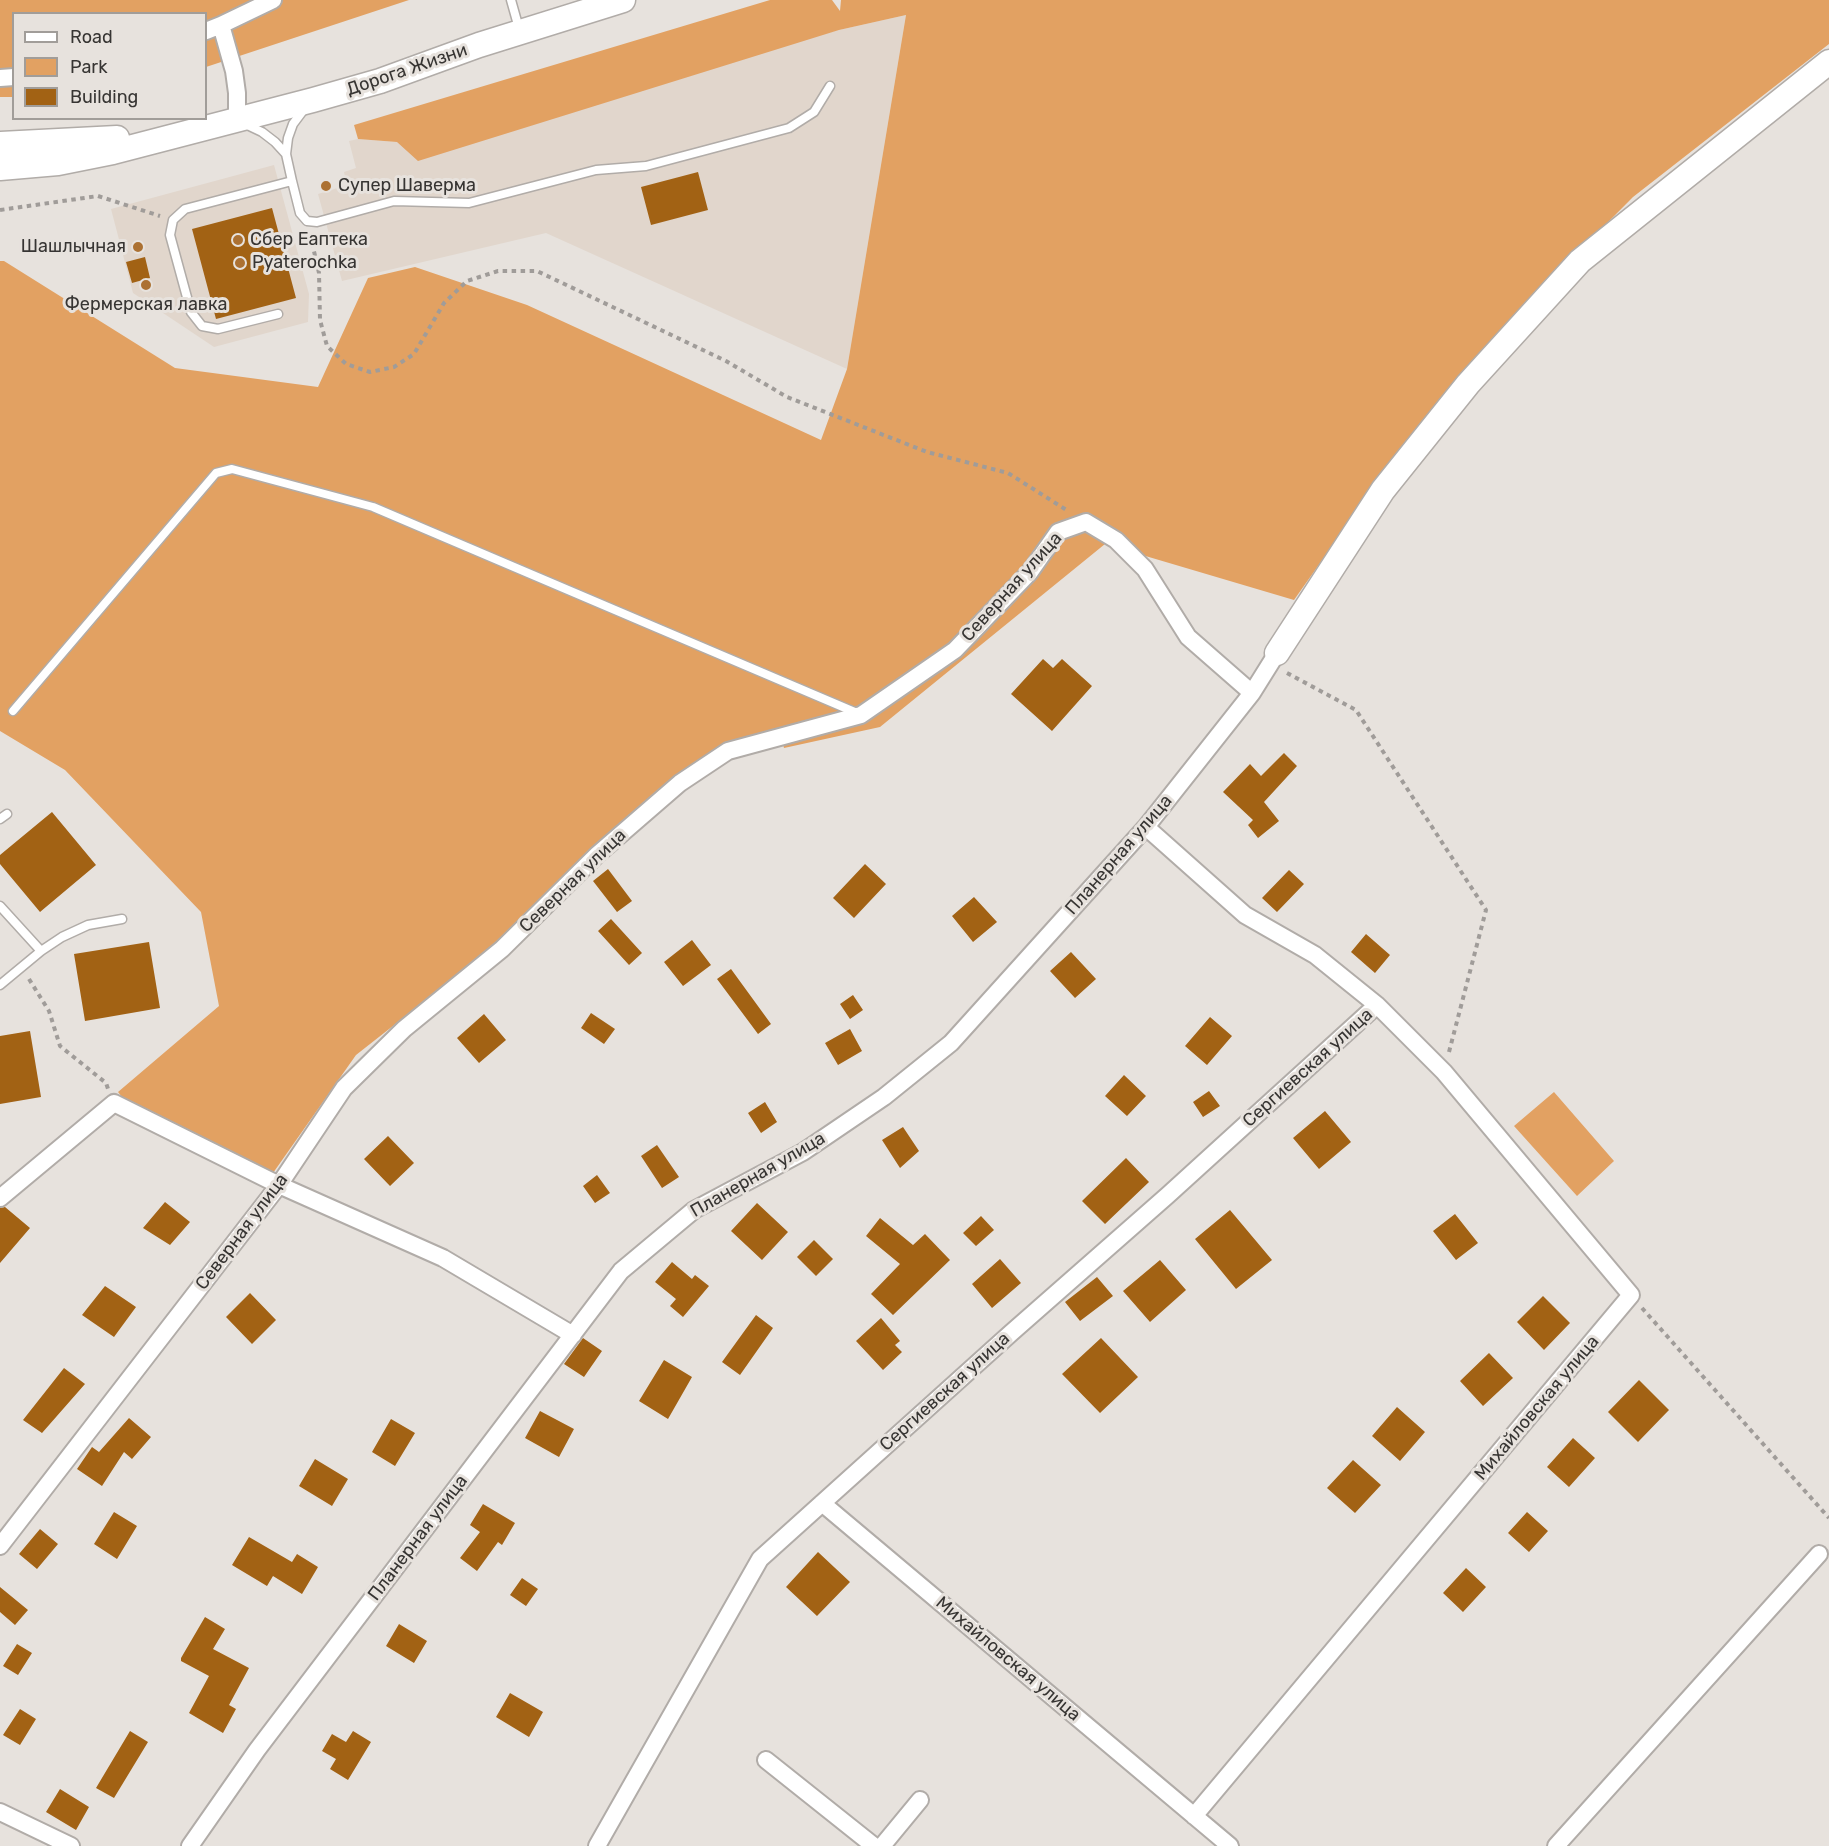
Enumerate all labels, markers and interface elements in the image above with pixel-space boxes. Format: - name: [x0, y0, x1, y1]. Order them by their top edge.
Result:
- legend: [12, 12, 207, 120]
- text: Road: [70, 26, 113, 48]
- street label: Дорога Жизни: [344, 39, 470, 101]
- text: Park: [70, 56, 107, 78]
- text: Building: [70, 86, 138, 108]
- place label: Супер Шаверма: [338, 175, 476, 197]
- marker: Супер Шаверма: [319, 179, 333, 193]
- place label: Сбер Еаптека: [250, 229, 368, 251]
- marker: Сбер Еаптека: [231, 233, 245, 247]
- place label: Шашлычная: [21, 236, 126, 258]
- marker: Шашлычная: [131, 240, 145, 254]
- place label: Pyaterochka: [252, 252, 357, 274]
- marker: Pyaterochka: [233, 256, 247, 270]
- marker: Фермерская лавка: [139, 278, 153, 292]
- place label: Фермерская лавка: [64, 294, 228, 316]
- street label: Северная улица: [957, 528, 1067, 646]
- street label: Планерная улица: [1061, 791, 1177, 919]
- street label: Северная улица: [515, 825, 631, 937]
- street label: Сергиевская улица: [1239, 1004, 1377, 1132]
- street label: Планерная улица: [687, 1128, 829, 1222]
- street label: Северная улица: [191, 1170, 293, 1294]
- street label: Сергиевская улица: [876, 1328, 1014, 1456]
- street label: Михайловская улица: [1470, 1331, 1604, 1485]
- street label: Планерная улица: [364, 1471, 472, 1605]
- street label: Михайловская улица: [931, 1592, 1085, 1726]

